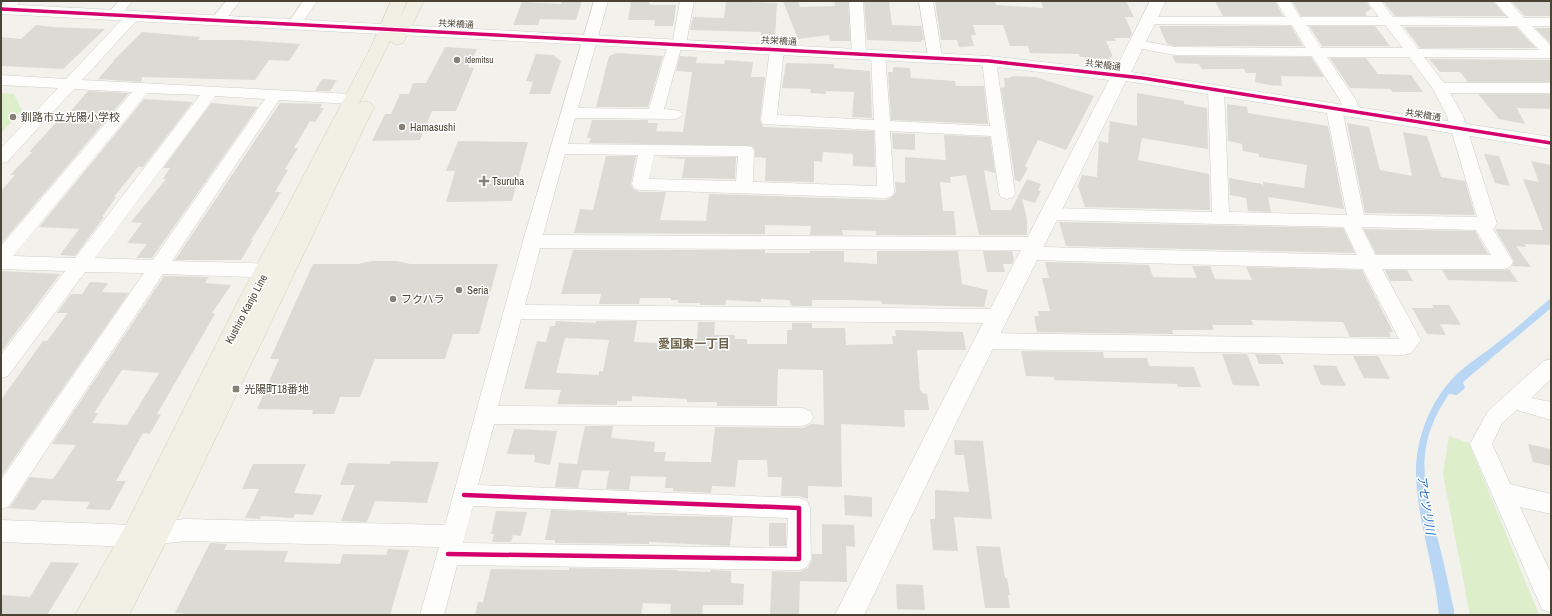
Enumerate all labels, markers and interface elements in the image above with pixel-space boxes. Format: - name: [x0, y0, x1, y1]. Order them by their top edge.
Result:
- street label: 共栄橋通: [438, 17, 474, 31]
- street label: 共栄橋通: [761, 34, 797, 48]
- place label: Idemitsu: [465, 54, 493, 66]
- marker: Idemitsu: [452, 55, 462, 65]
- street label: 共栄橋通: [1084, 57, 1122, 73]
- street label: 共栄橋通: [1404, 106, 1442, 124]
- place label: 釧路市立光陽小学校: [21, 110, 120, 124]
- marker: 釧路市立光陽小学校: [8, 112, 18, 122]
- place label: Hamasushi: [410, 120, 456, 134]
- marker: Hamasushi: [397, 122, 407, 132]
- place label: Tsuruha: [492, 174, 524, 188]
- marker: Tsuruha: [479, 176, 489, 186]
- street label: Kushiro Kanjo Line: [222, 272, 270, 346]
- place label: Seria: [467, 283, 489, 297]
- marker: Seria: [454, 285, 464, 295]
- place label: フクハラ: [401, 292, 444, 306]
- marker: フクハラ: [388, 294, 398, 304]
- district label: 愛国東一丁目: [658, 336, 730, 352]
- place label: 光陽町18番地: [244, 382, 309, 396]
- marker: 光陽町18番地: [231, 384, 241, 394]
- water label: アセツリ川: [1413, 474, 1439, 538]

